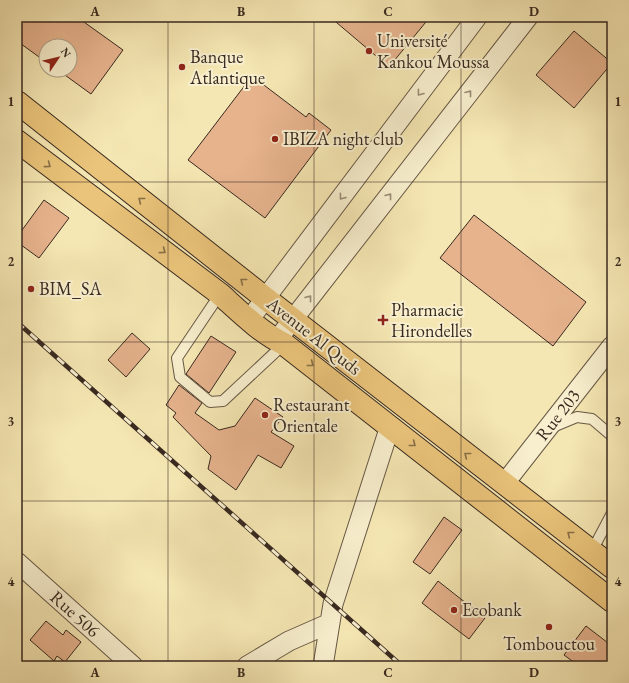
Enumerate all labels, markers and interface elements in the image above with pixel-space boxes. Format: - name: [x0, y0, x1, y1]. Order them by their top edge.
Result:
- text: A: [89, 3, 100, 20]
- text: B: [237, 3, 245, 20]
- text: C: [383, 3, 393, 20]
- text: D: [529, 3, 539, 20]
- place label: Université Kankou Moussa: [377, 29, 490, 73]
- north arrow: [38, 38, 78, 78]
- text: N: [58, 45, 75, 60]
- place label: Banque Atlantique: [189, 45, 265, 89]
- marker: Université Kankou Moussa: [364, 46, 374, 56]
- marker: Banque Atlantique: [177, 62, 187, 72]
- one-way arrow: [418, 88, 425, 95]
- one-way arrow: [464, 91, 471, 98]
- text: 1: [8, 93, 15, 110]
- text: 1: [615, 93, 622, 110]
- place label: IBIZA night club: [283, 127, 403, 150]
- marker: IBIZA night club: [270, 134, 280, 144]
- one-way arrow: [44, 160, 51, 167]
- one-way arrow: [340, 192, 347, 199]
- one-way arrow: [384, 193, 391, 200]
- one-way arrow: [139, 198, 146, 205]
- one-way arrow: [159, 247, 166, 254]
- text: 2: [8, 253, 15, 270]
- text: 2: [615, 253, 622, 270]
- place label: BIM_SA: [39, 277, 102, 300]
- one-way arrow: [241, 278, 248, 285]
- marker: BIM_SA: [26, 284, 36, 294]
- street label: Avenue Al Quds: [262, 291, 366, 380]
- one-way arrow: [304, 295, 311, 302]
- place label: Pharmacie Hirondelles: [391, 298, 472, 342]
- marker: Pharmacie Hirondelles: [378, 315, 388, 325]
- one-way arrow: [306, 360, 313, 367]
- street label: Rue 203: [530, 384, 585, 445]
- place label: Restaurant Orientale: [273, 393, 350, 437]
- marker: Restaurant Orientale: [260, 410, 270, 420]
- text: 3: [8, 413, 15, 430]
- text: 3: [615, 413, 622, 430]
- one-way arrow: [408, 440, 415, 447]
- one-way arrow: [465, 453, 472, 460]
- one-way arrow: [568, 532, 575, 539]
- text: 4: [8, 573, 15, 590]
- text: 4: [615, 573, 622, 590]
- street label: Rue 506: [46, 585, 105, 642]
- place label: Ecobank: [462, 598, 522, 621]
- marker: Ecobank: [449, 605, 459, 615]
- marker: Tombouctou: [544, 622, 554, 632]
- place label: Tombouctou: [503, 632, 596, 655]
- text: A: [89, 664, 100, 681]
- text: B: [237, 664, 245, 681]
- text: C: [383, 664, 393, 681]
- text: D: [529, 664, 539, 681]

